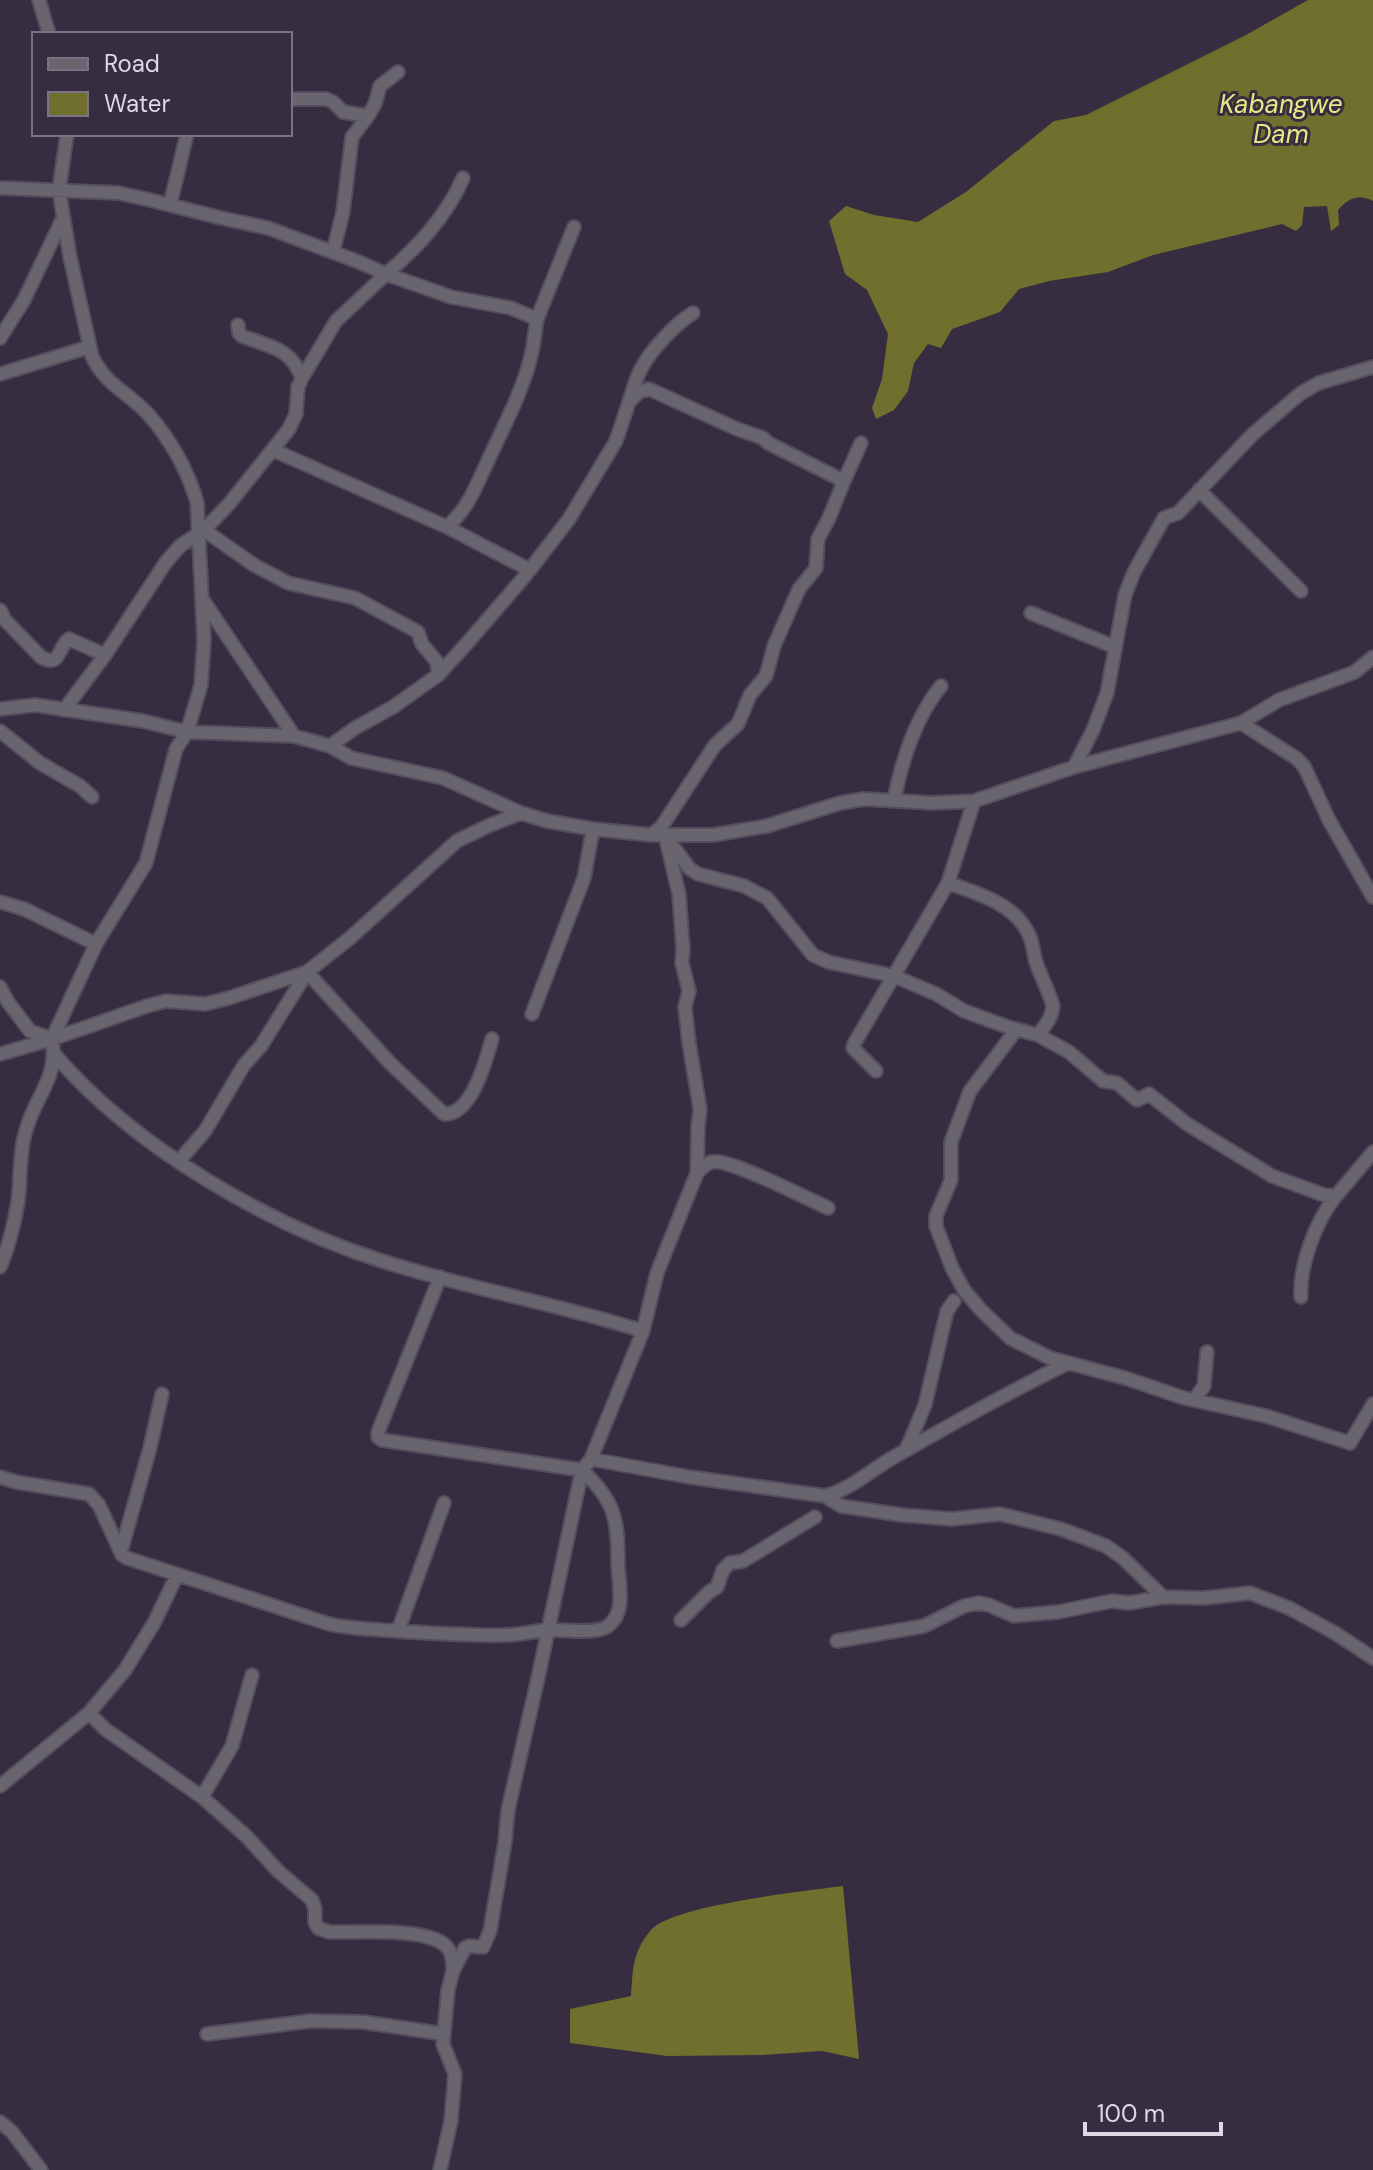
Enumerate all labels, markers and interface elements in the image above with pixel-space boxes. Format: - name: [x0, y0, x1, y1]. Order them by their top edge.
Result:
- legend: [32, 32, 292, 136]
- text: Road: [104, 48, 160, 79]
- water label: Kabangwe Dam: [1219, 87, 1343, 151]
- text: Water: [104, 88, 170, 119]
- scale bar: [1085, 2086, 1221, 2136]
- text: 100 m: [1097, 2098, 1165, 2129]

